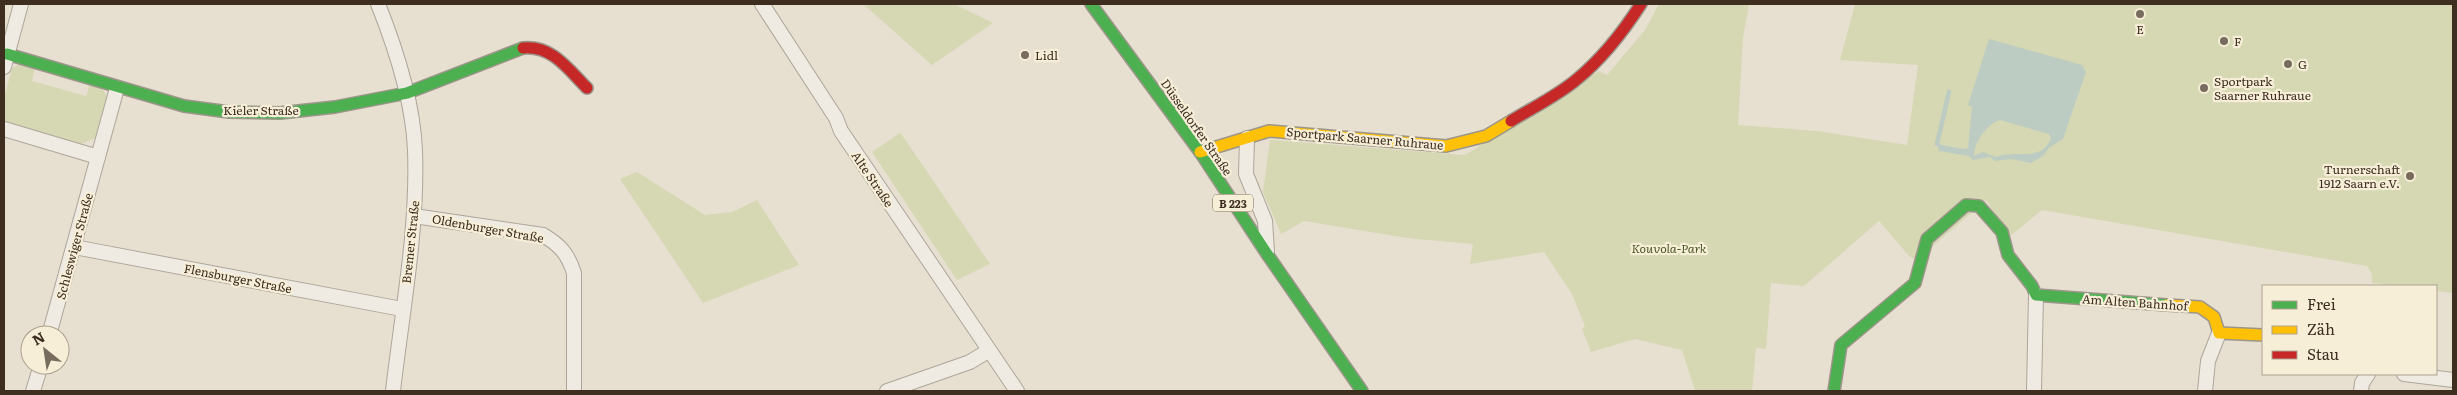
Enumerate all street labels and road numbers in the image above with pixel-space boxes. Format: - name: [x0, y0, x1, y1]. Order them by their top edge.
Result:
- street label: Düsseldorfer Straße: [1157, 75, 1237, 179]
- street label: Kieler Straße: [223, 101, 299, 119]
- street label: Sportpark Saarner Ruhraue: [1286, 122, 1444, 154]
- street label: Alte Straße: [848, 147, 898, 211]
- street label: Schleswiger Straße: [51, 191, 97, 301]
- road number: B 223: [1213, 194, 1253, 212]
- street label: Bremer Straße: [397, 200, 423, 284]
- street label: Oldenburger Straße: [431, 209, 545, 247]
- street label: Flensburger Straße: [183, 259, 293, 297]
- street label: Am Alten Bahnhof: [2081, 289, 2190, 315]

